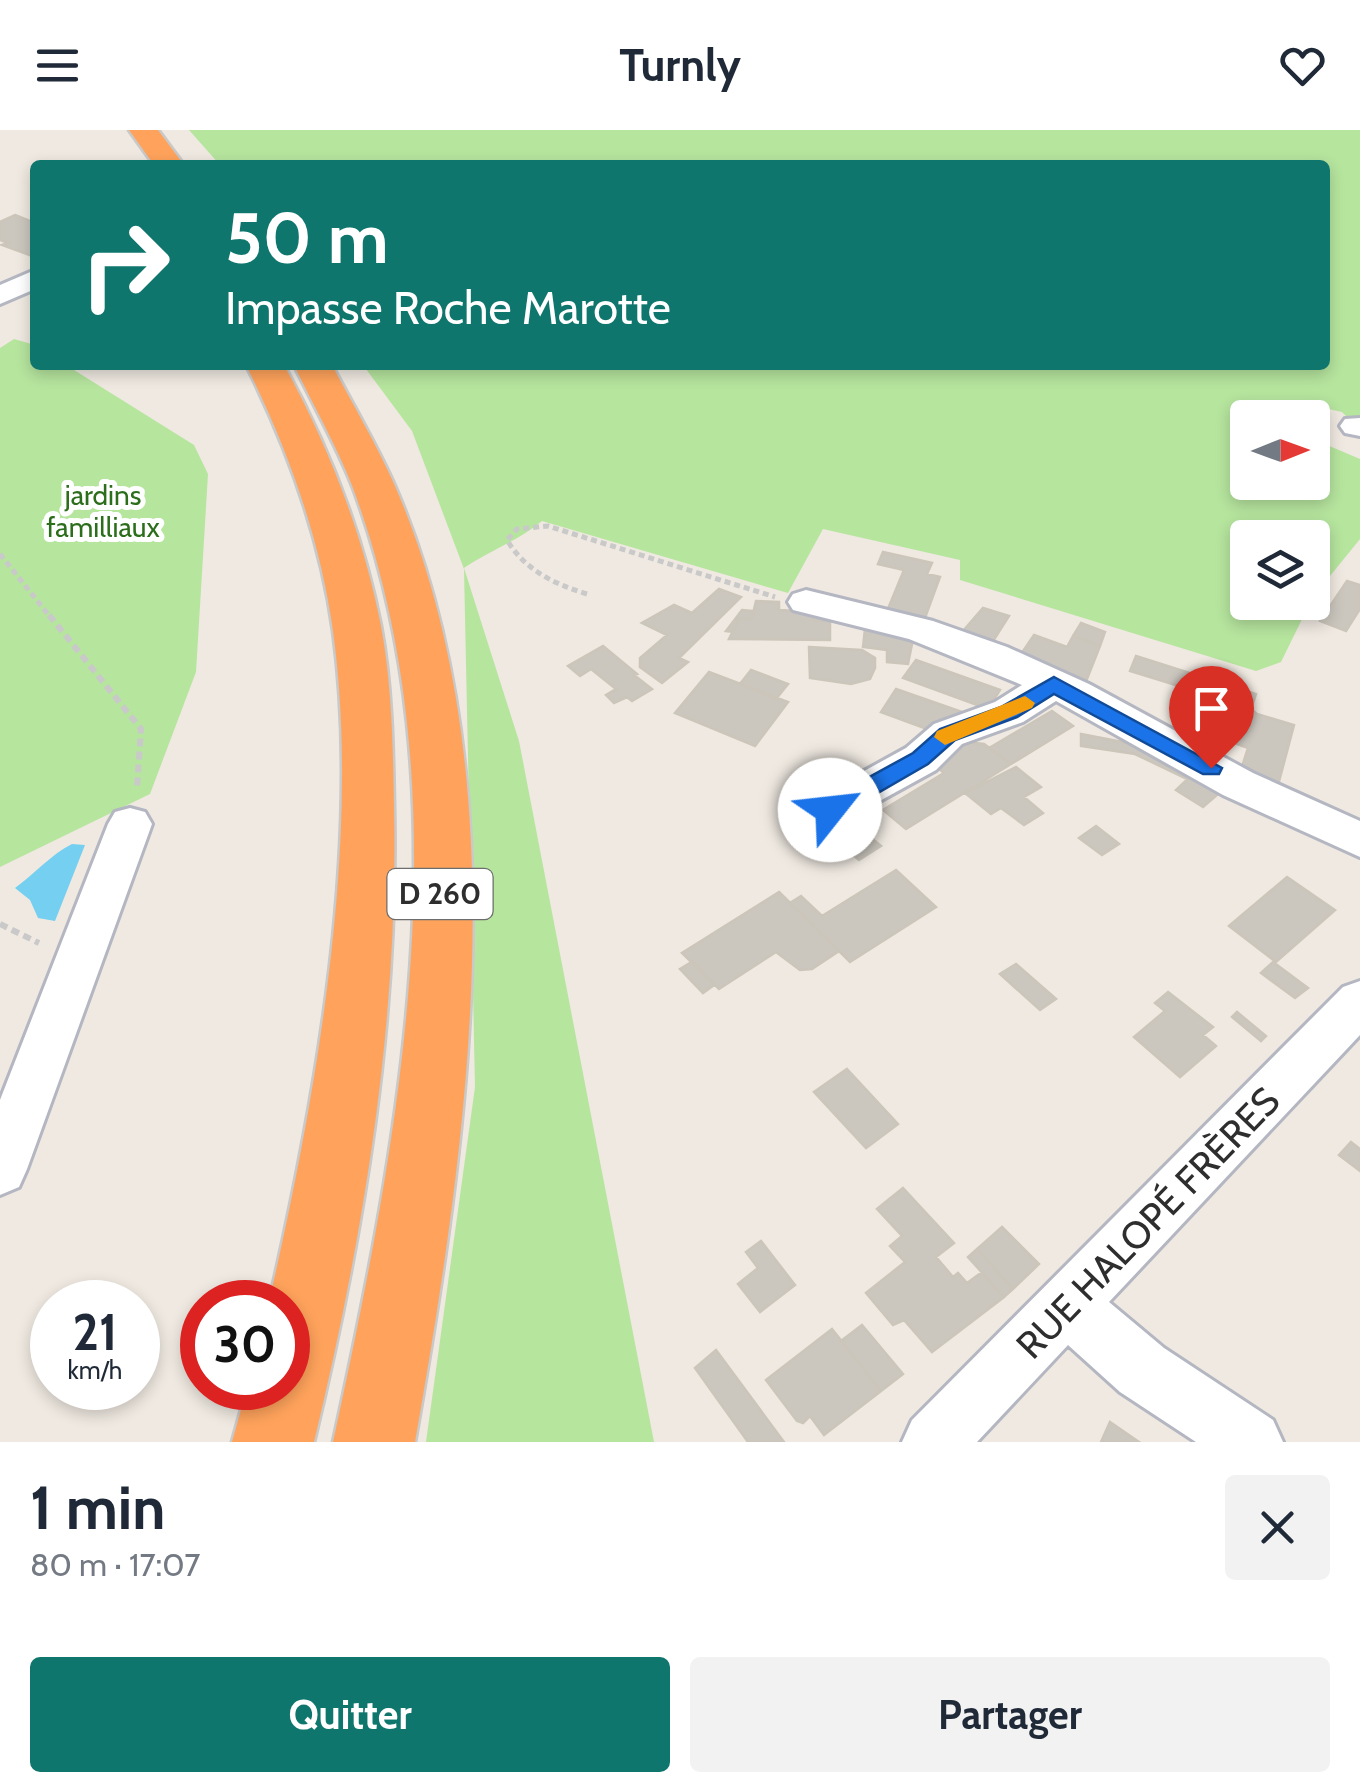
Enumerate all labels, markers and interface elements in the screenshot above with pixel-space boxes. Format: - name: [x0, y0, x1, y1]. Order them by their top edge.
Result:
- icon: menu: [30, 38, 85, 93]
- text: Turnly: [619, 38, 741, 92]
- icon: heart: [1275, 38, 1330, 93]
- text: 50 m: [225, 195, 389, 281]
- icon: right: [60, 200, 190, 330]
- text: Impasse Roche Marotte: [225, 281, 671, 335]
- north arrow: [1230, 400, 1330, 500]
- map controls: [1230, 400, 1330, 620]
- park label: jardins familliaux: [46, 478, 160, 544]
- button: layers: [1230, 520, 1330, 620]
- pin: [1169, 666, 1254, 769]
- icon: arrive: [1184, 681, 1239, 736]
- position arrow: [778, 758, 882, 862]
- road number: D 260: [388, 869, 492, 919]
- street label: RUE HALOPÉ FRÈRES: [1006, 1077, 1289, 1368]
- speed limit sign: 30: [180, 1280, 310, 1410]
- text: 21: [73, 1302, 117, 1363]
- text: km/h: [68, 1355, 122, 1385]
- text: 1 min: [30, 1471, 165, 1544]
- button: close: [1225, 1475, 1330, 1580]
- text: 80 m · 17:07: [30, 1545, 200, 1584]
- button: Quitter: [30, 1657, 670, 1772]
- button: Partager: [690, 1657, 1330, 1772]

